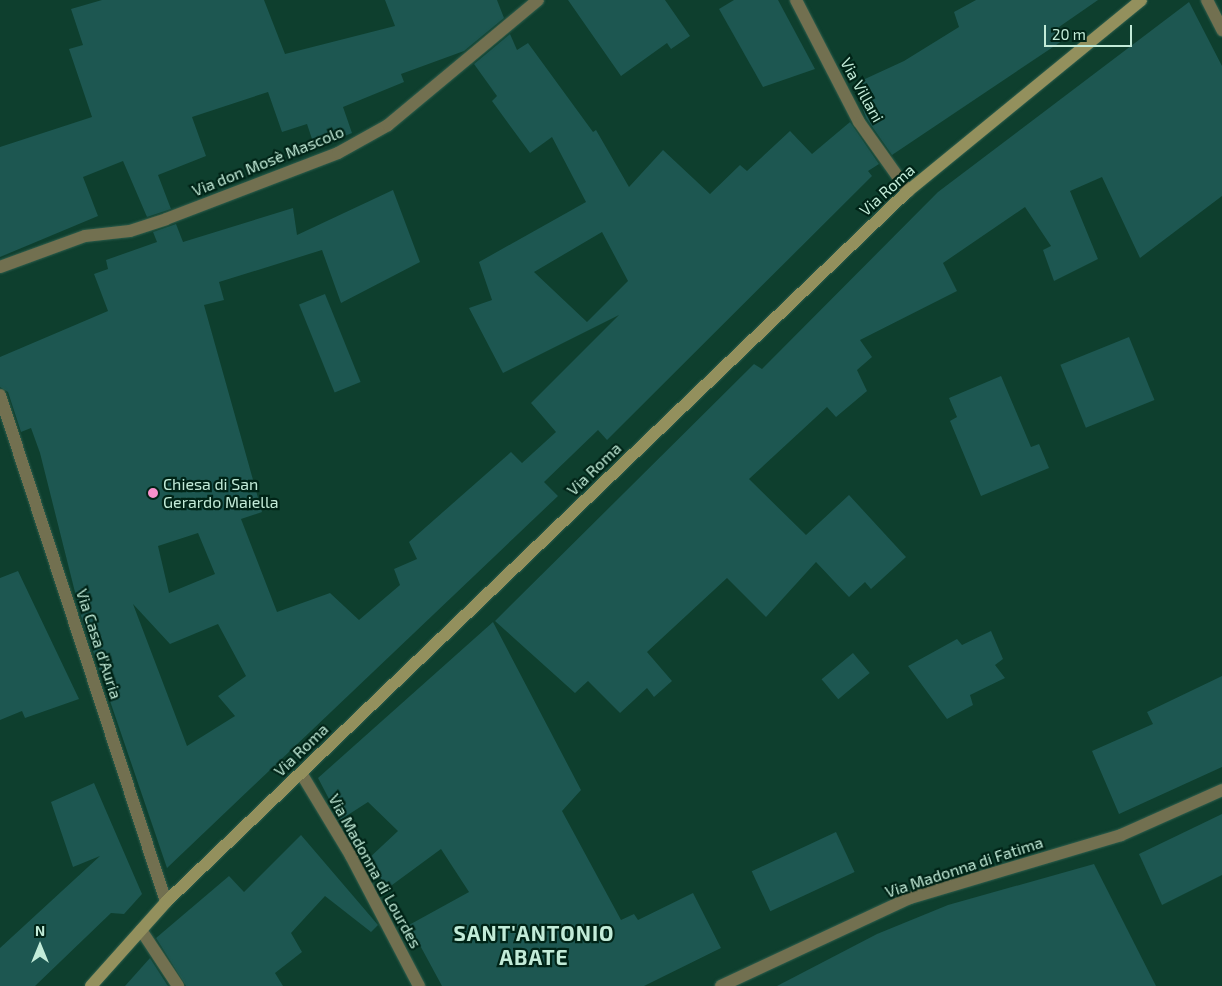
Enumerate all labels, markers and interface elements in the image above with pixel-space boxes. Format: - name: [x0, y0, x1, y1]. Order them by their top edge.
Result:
- scale bar: [1047, 15, 1134, 47]
- text: 20 m: [1052, 25, 1086, 43]
- street label: Via Villani: [836, 54, 888, 126]
- street label: Via don Mosè Mascolo: [189, 122, 347, 200]
- street label: Via Roma: [855, 160, 919, 220]
- street label: Via Roma: [563, 439, 625, 499]
- place label: Chiesa di San Gerardo Maiella: [163, 474, 279, 512]
- marker: Chiesa di San Gerardo Maiella: [147, 487, 159, 499]
- street label: Via Casa d'Auria: [72, 587, 126, 701]
- street label: Via Roma: [270, 720, 332, 780]
- street label: Via Madonna di Lourdes: [325, 791, 425, 951]
- street label: Via Madonna di Fatima: [883, 832, 1045, 902]
- district label: SANT'ANTONIO ABATE: [452, 920, 616, 970]
- north arrow: [15, 921, 65, 971]
- text: N: [35, 922, 45, 939]

